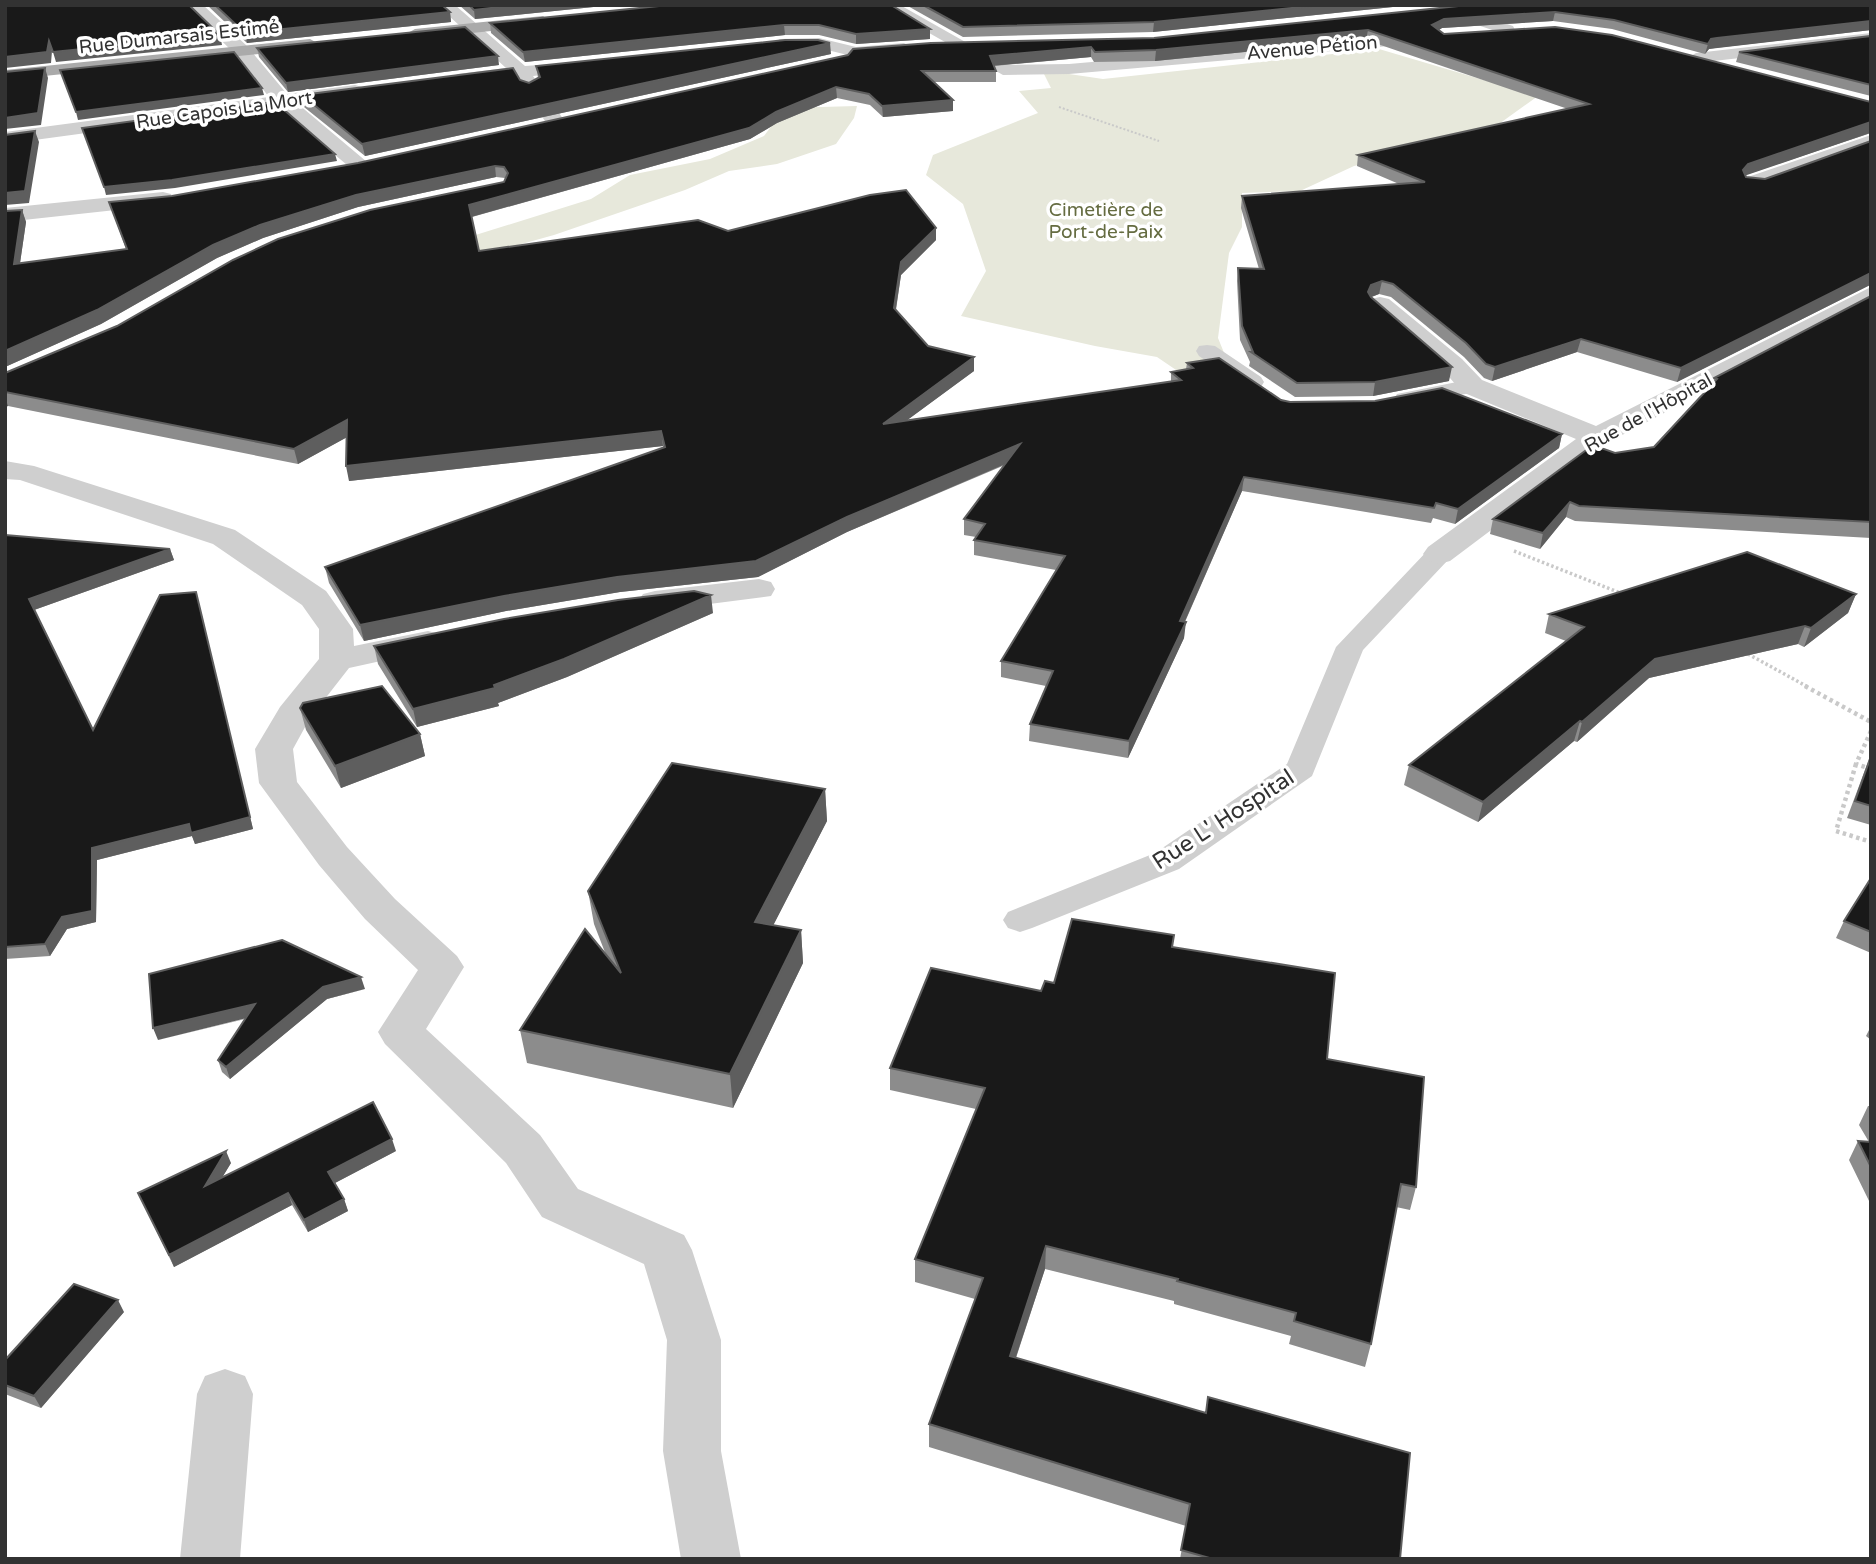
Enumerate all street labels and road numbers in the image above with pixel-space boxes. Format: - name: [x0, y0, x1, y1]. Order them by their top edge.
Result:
- street label: Rue Dumarsais Estimé: [78, 16, 281, 58]
- street label: Avenue Pétion: [1246, 31, 1378, 65]
- street label: Rue Capois La Mort: [135, 87, 314, 133]
- street label: Rue de l'Hôpital: [1581, 369, 1716, 457]
- street label: Rue L' Hospital: [1147, 764, 1300, 876]

